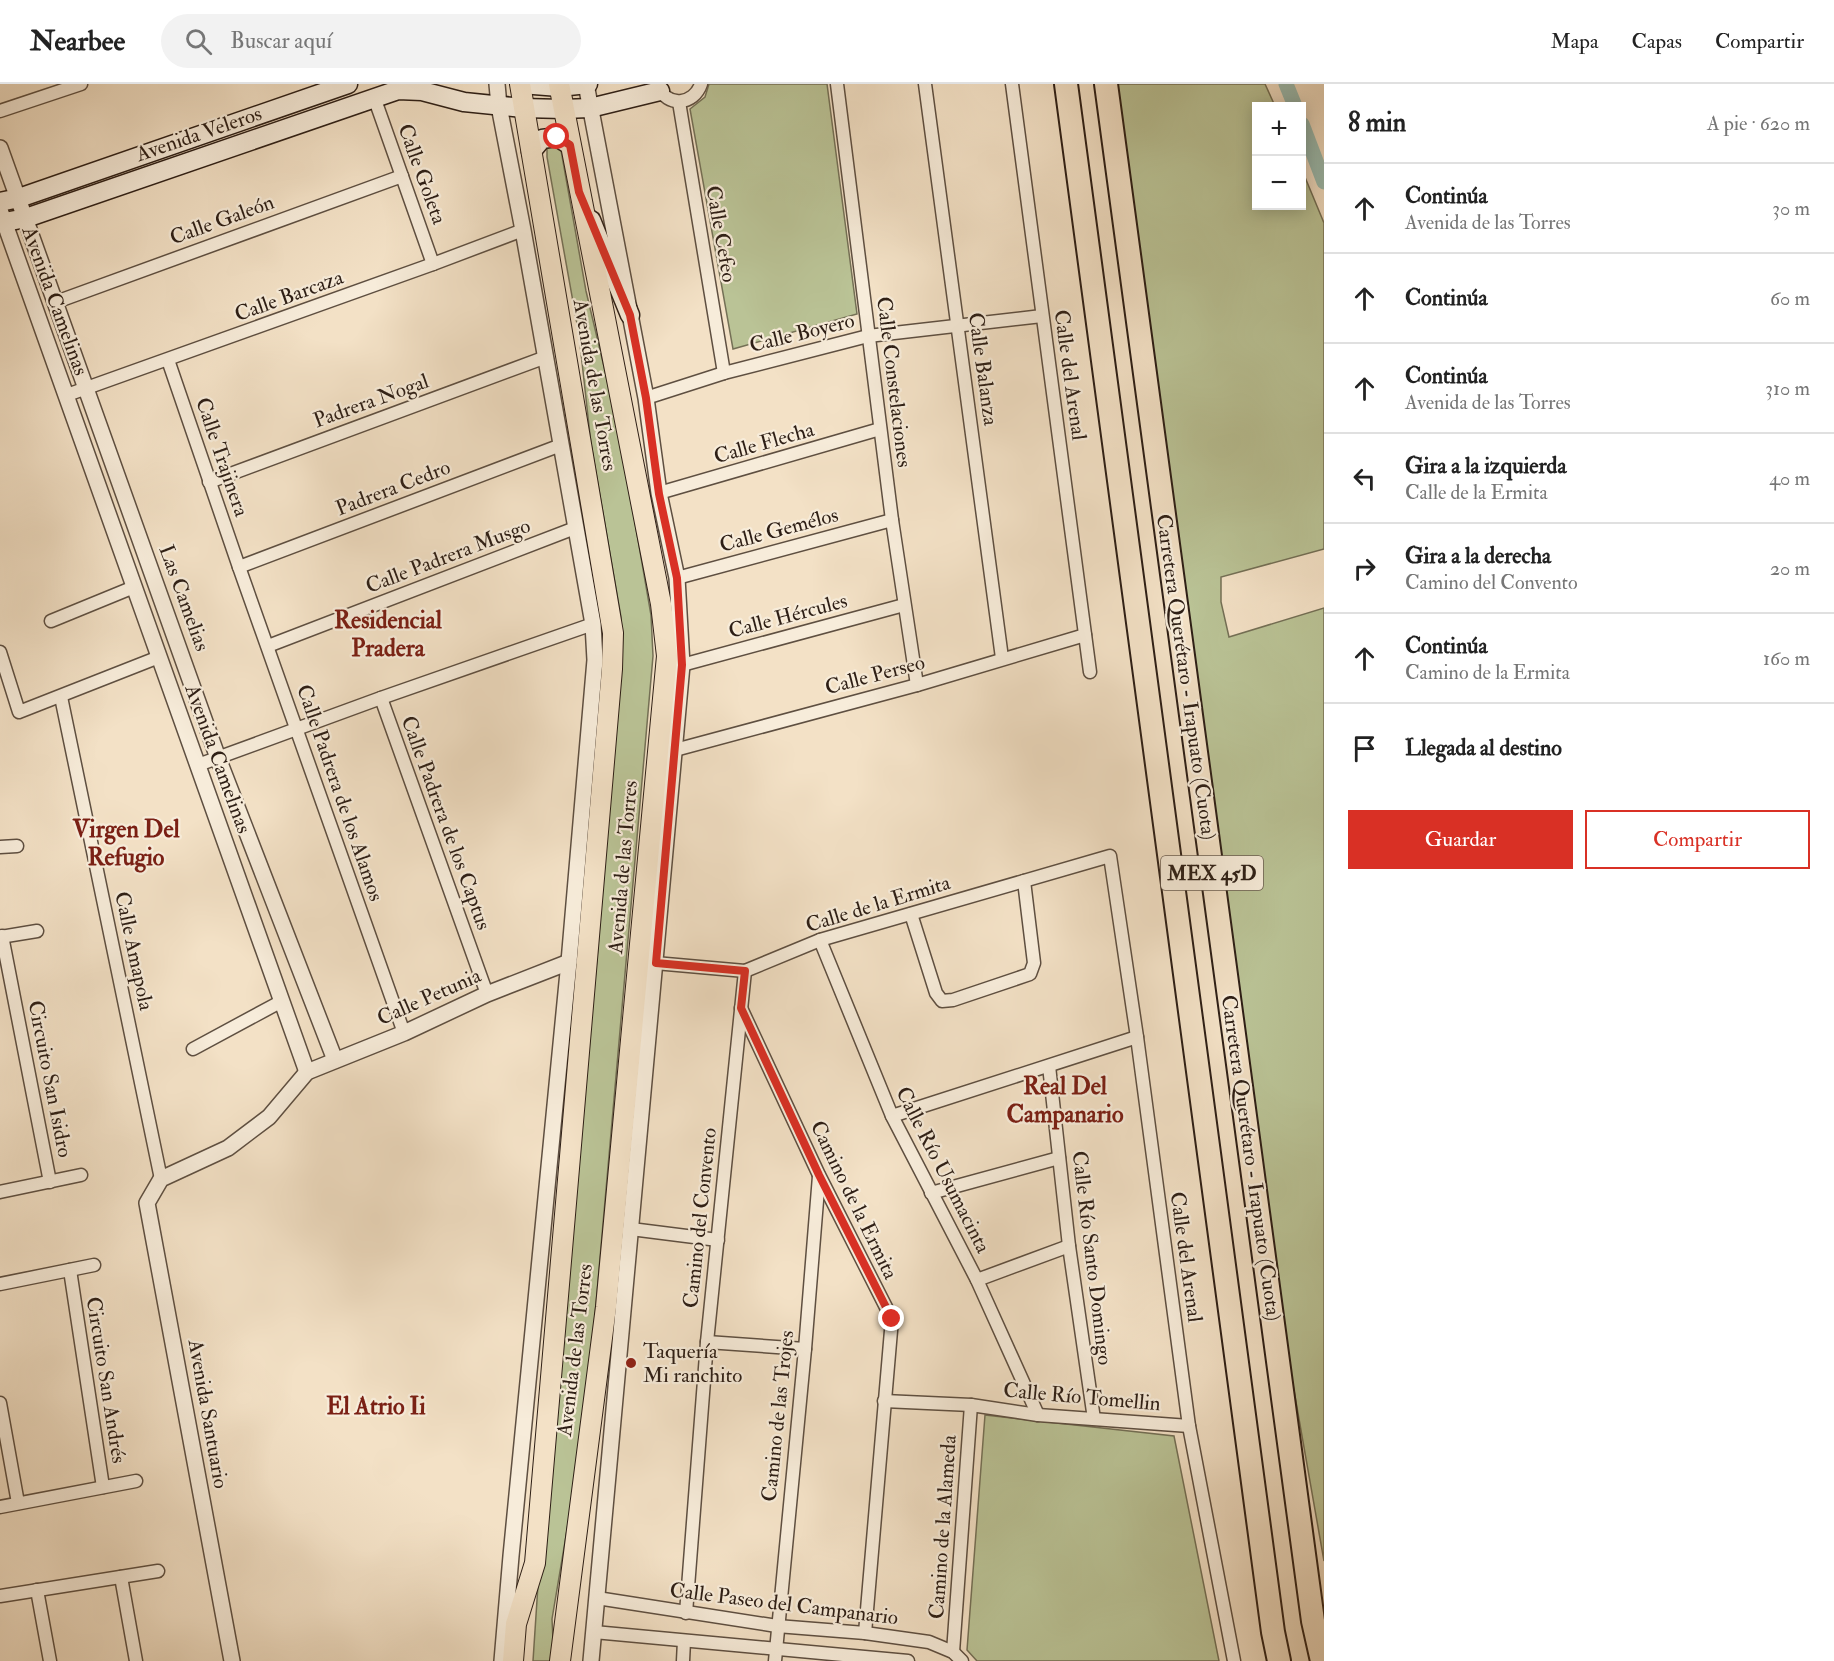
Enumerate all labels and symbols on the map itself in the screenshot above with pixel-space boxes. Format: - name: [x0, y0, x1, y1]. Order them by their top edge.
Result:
- street label: Avenida Veleros: [132, 100, 265, 168]
- street label: Calle Goleta: [391, 120, 453, 228]
- route start: [543, 123, 569, 149]
- street label: Calle Cefeo: [699, 184, 743, 284]
- street label: Calle Galeón: [166, 189, 278, 251]
- street label: Avenida Camelinas: [15, 222, 94, 379]
- street label: Calle Barcaza: [231, 264, 347, 328]
- street label: Calle Constelaciones: [870, 295, 918, 469]
- street label: Avenida de las Torres: [566, 296, 623, 473]
- street label: Calle Boyero: [747, 307, 857, 359]
- street label: Calle del Arenal: [1047, 308, 1093, 443]
- street label: Calle Balanza: [962, 311, 1004, 428]
- street label: Padrera Nogal: [310, 367, 433, 434]
- street label: Calle Trajinera: [189, 394, 255, 520]
- street label: Calle Flecha: [711, 416, 818, 470]
- street label: Padrera Cedro: [332, 454, 454, 522]
- street label: Calle Gemélos: [717, 501, 841, 559]
- street label: Calle Padrera Musgo: [362, 512, 534, 600]
- street label: Carretera Querétaro - Irapuato (Cuota): [1150, 512, 1222, 842]
- street label: Las Camelias: [152, 541, 216, 655]
- street label: Calle Hércules: [726, 587, 850, 645]
- district label: Residencial Pradera: [334, 605, 443, 664]
- street label: Calle Perseo: [822, 649, 928, 701]
- street label: Avenida Camelinas: [178, 680, 257, 837]
- street label: Calle Padrera de los Alamos: [290, 681, 390, 905]
- street label: Calle Padrera de los Captus: [395, 712, 497, 934]
- street label: Avenida de las Torres: [602, 779, 644, 956]
- district label: Virgen Del Refugio: [71, 814, 180, 873]
- road number: MEX 45D: [1161, 856, 1263, 890]
- street label: Calle de la Ermita: [802, 869, 954, 939]
- street label: Calle Amapola: [108, 889, 160, 1013]
- street label: Calle Petunia: [373, 962, 486, 1032]
- street label: Carretera Querétaro - Irapuato (Cuota): [1215, 993, 1287, 1323]
- street label: Circuito San Isidro: [22, 998, 78, 1160]
- district label: Real Del Campanario: [1007, 1071, 1124, 1130]
- street label: Calle Río Usumacinta: [889, 1082, 997, 1258]
- street label: Camino de la Ermita: [804, 1116, 904, 1284]
- street label: Camino del Convento: [677, 1126, 723, 1310]
- street label: Calle Río Santo Domingo: [1065, 1149, 1119, 1367]
- street label: Calle del Arenal: [1163, 1190, 1209, 1325]
- street label: Avenida de las Torres: [551, 1262, 599, 1439]
- street label: Circuito San Andrés: [79, 1295, 133, 1465]
- route end: [878, 1305, 904, 1331]
- street label: Camino de las Trojes: [756, 1329, 800, 1503]
- street label: Avenida Santuario: [181, 1336, 234, 1491]
- place label: Taquería Mi ranchito: [643, 1338, 742, 1389]
- marker: Taquería Mi ranchito: [624, 1356, 638, 1370]
- street label: Calle Río Tomellin: [1002, 1377, 1162, 1417]
- district label: El Atrio Ii: [326, 1391, 426, 1422]
- street label: Camino de la Alameda: [923, 1434, 963, 1620]
- street label: Calle Paseo del Campanario: [668, 1577, 900, 1631]

